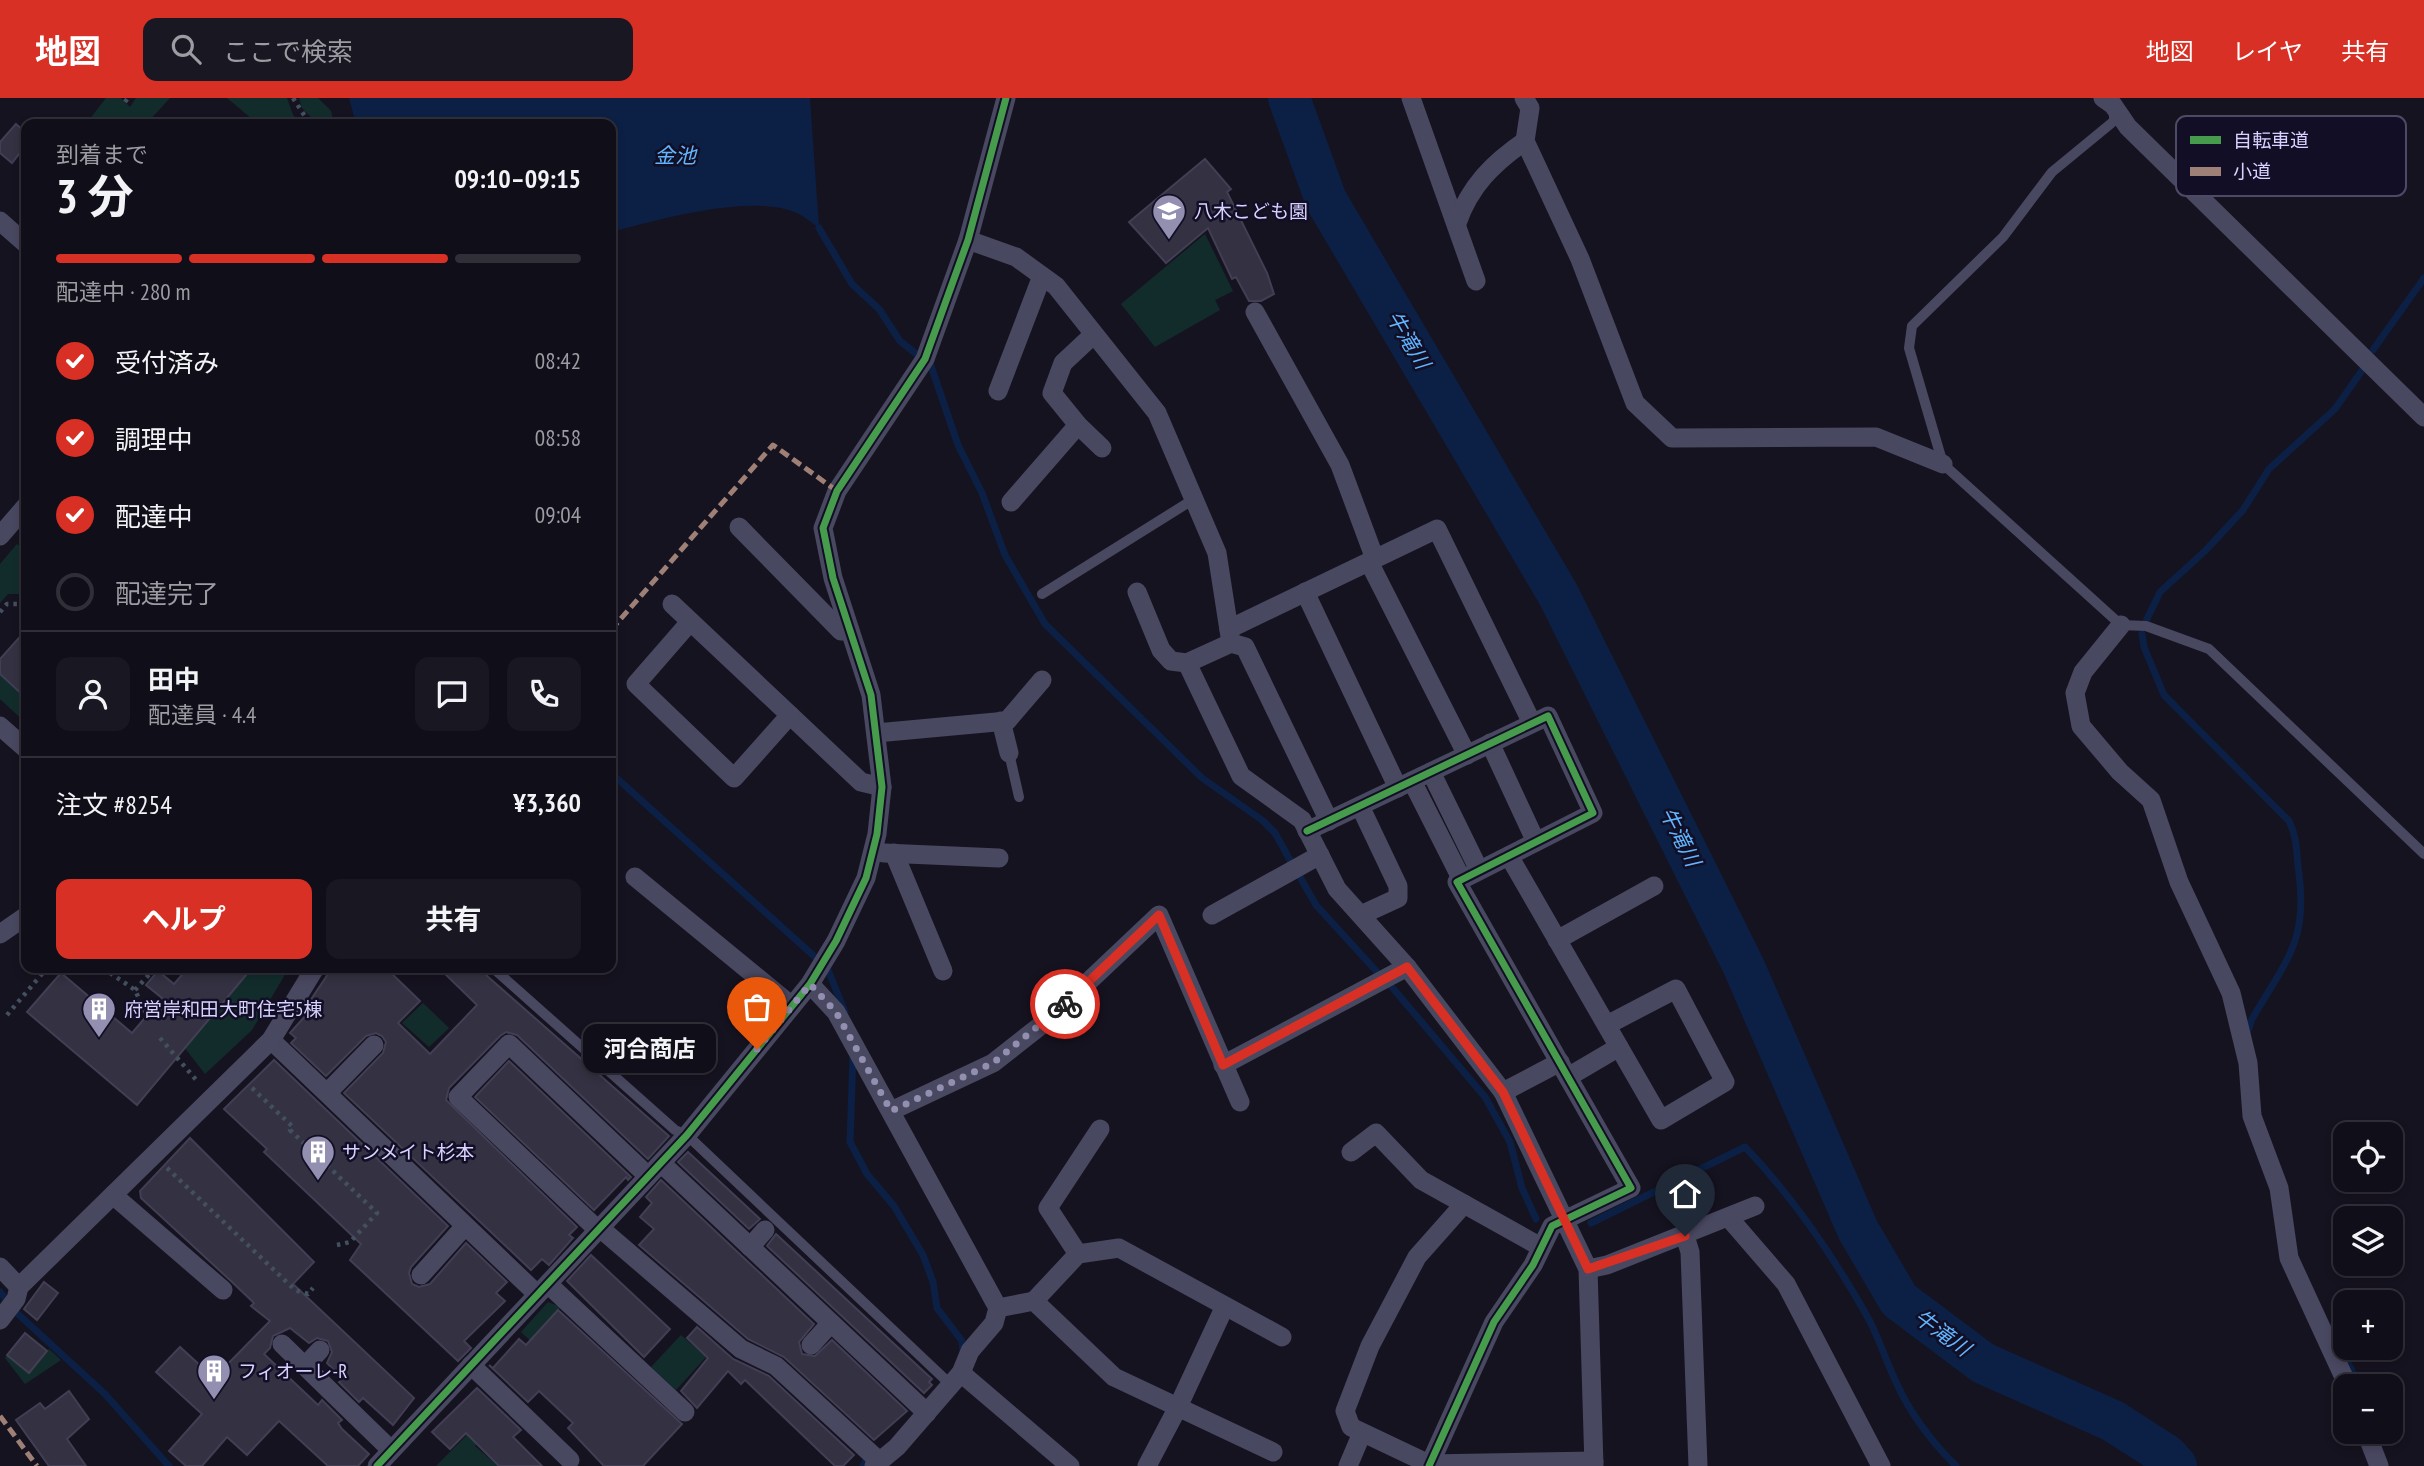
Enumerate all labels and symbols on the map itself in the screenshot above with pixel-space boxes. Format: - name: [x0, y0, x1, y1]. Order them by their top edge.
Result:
- legend: [2176, 116, 2406, 196]
- text: 自転車道: [2233, 128, 2309, 152]
- water label: 金池: [654, 142, 698, 169]
- text: 小道: [2233, 159, 2271, 183]
- school or university icon: 八木こども園: [1150, 192, 1188, 241]
- place label: 八木こども園: [1194, 199, 1308, 223]
- water label: 牛滝川: [1381, 306, 1437, 375]
- water label: 牛滝川: [1654, 803, 1708, 873]
- courier: [1030, 969, 1100, 1039]
- pin: [727, 977, 787, 1049]
- building icon: 府営岸和田大町住宅5棟: [80, 990, 118, 1039]
- place label: 府営岸和田大町住宅5棟: [124, 997, 323, 1021]
- callout: 河合商店: [582, 1024, 715, 1074]
- building icon: サンメイト杉本: [299, 1133, 337, 1182]
- place label: サンメイト杉本: [342, 1140, 474, 1164]
- pin: [1655, 1164, 1715, 1236]
- water label: 牛滝川: [1909, 1303, 1977, 1363]
- building icon: フィオーレ-R: [195, 1352, 233, 1401]
- place label: フィオーレ-R: [238, 1359, 347, 1383]

